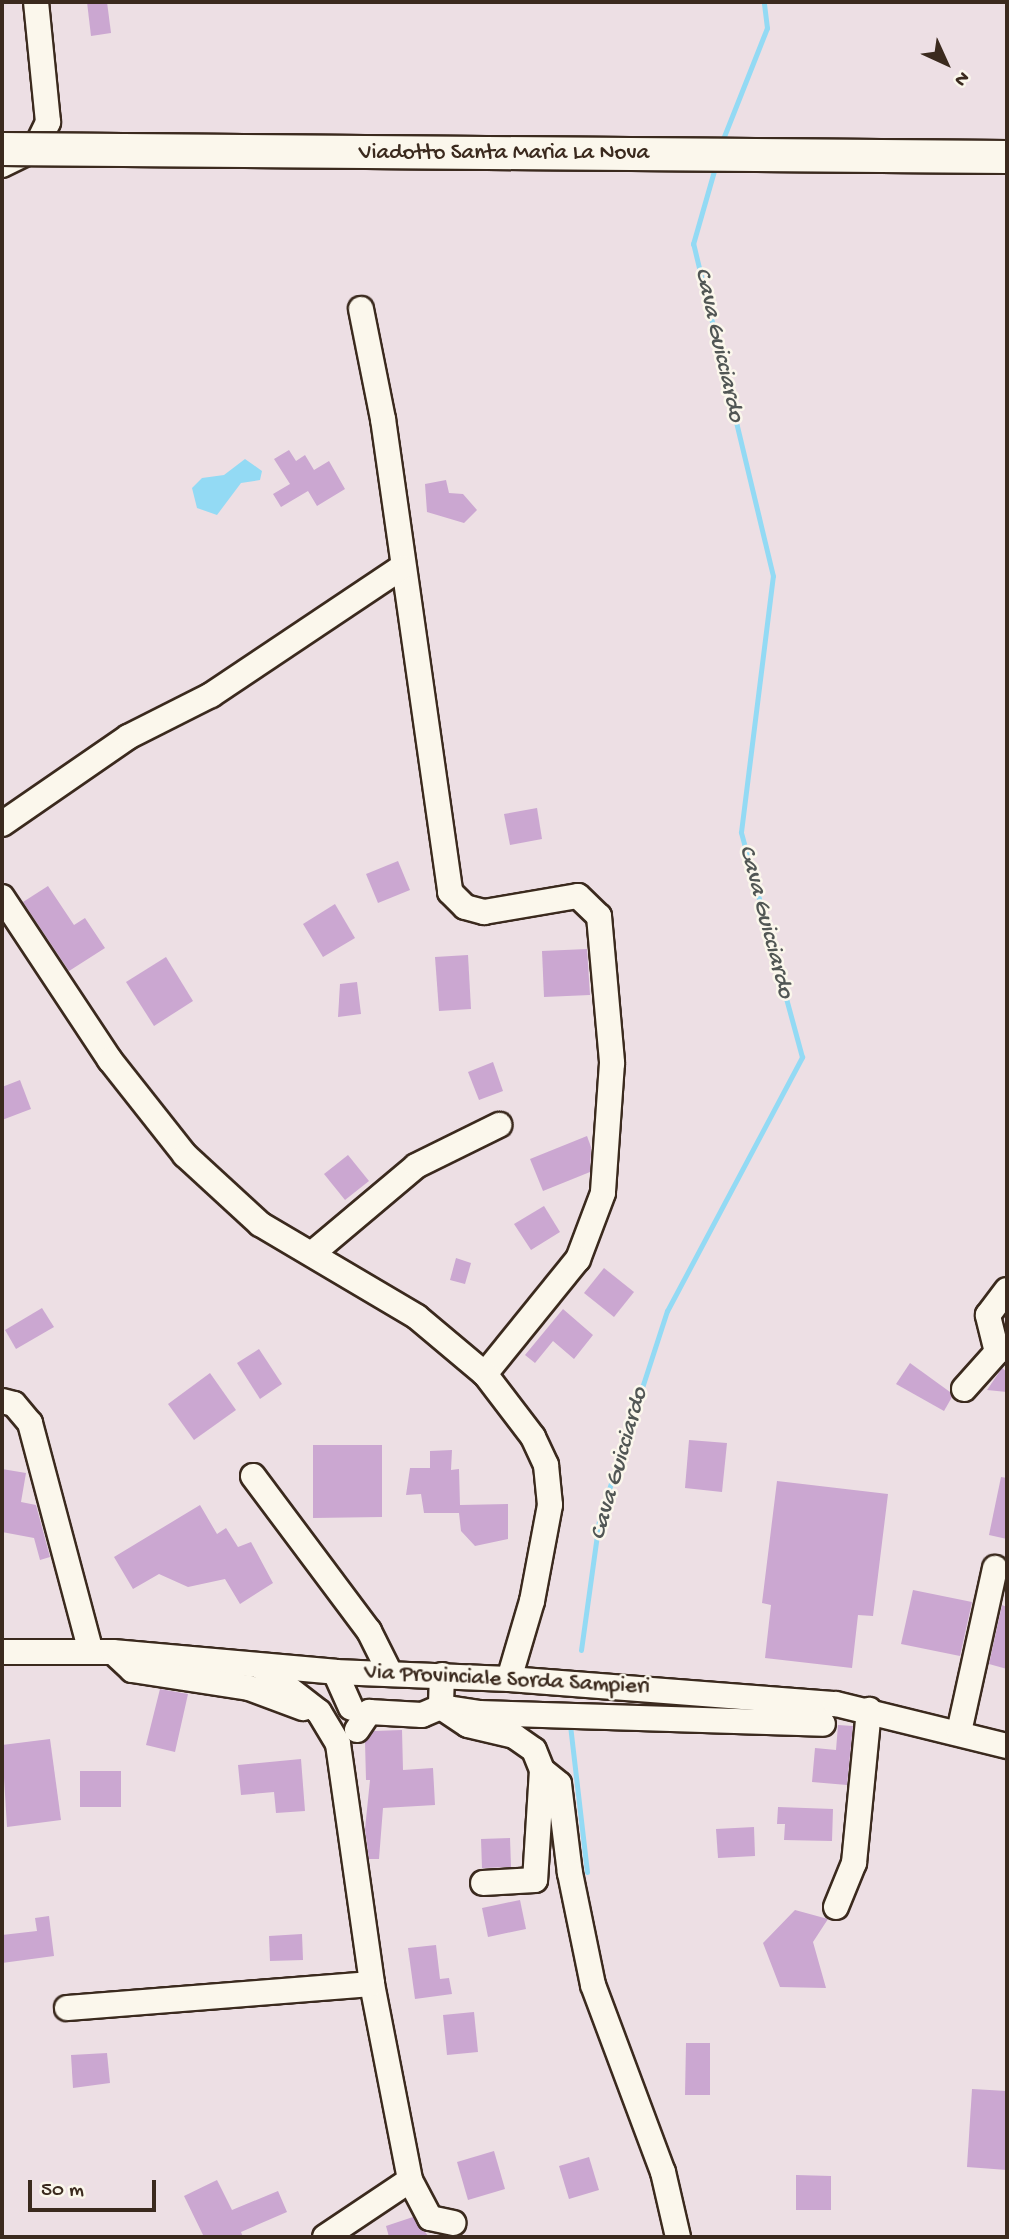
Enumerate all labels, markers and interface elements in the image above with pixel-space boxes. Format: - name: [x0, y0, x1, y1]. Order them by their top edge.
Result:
- north arrow: [911, 28, 981, 98]
- text: N: [949, 66, 974, 91]
- street label: Viadotto Santa Maria La Nova: [359, 140, 649, 168]
- water label: Cava Guicciardo: [686, 265, 750, 425]
- water label: Cava Guicciardo: [731, 842, 799, 1002]
- water label: Cava Guicciardo: [584, 1384, 656, 1544]
- street label: Via Provinciale Sorda Sampieri: [363, 1660, 651, 1702]
- scale bar: [32, 2166, 159, 2210]
- text: 50 m: [41, 2179, 84, 2204]

